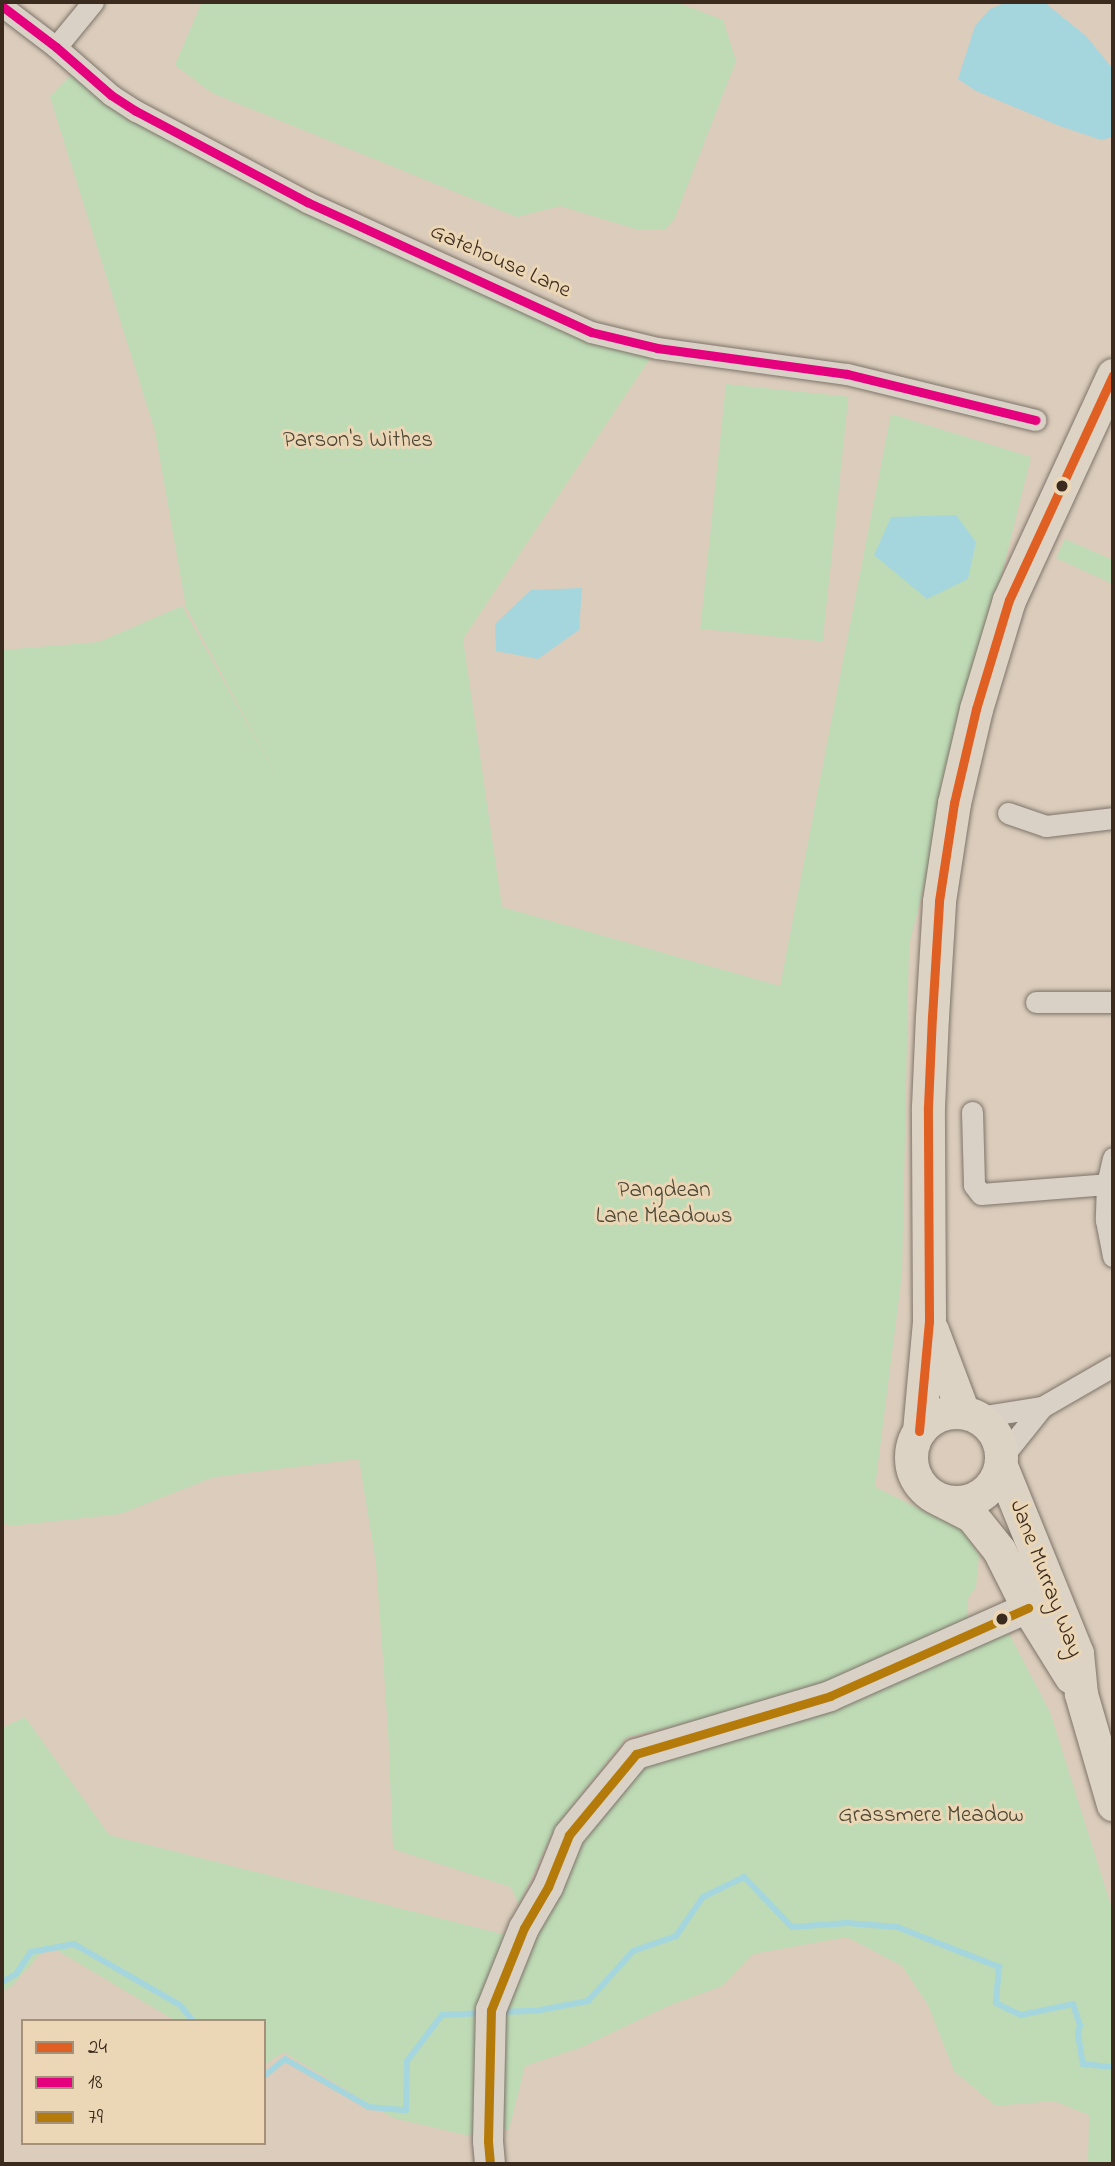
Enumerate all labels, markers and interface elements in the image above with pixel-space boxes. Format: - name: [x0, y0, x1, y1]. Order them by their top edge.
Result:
- street label: Gatehouse Lane: [425, 219, 575, 305]
- park label: Parson's Withes: [283, 427, 433, 455]
- unlabelled marker: [1055, 479, 1069, 493]
- park label: Pangdean Lane Meadows: [596, 1177, 732, 1231]
- street label: Jane Murray Way: [1002, 1496, 1088, 1662]
- unlabelled marker: [995, 1612, 1009, 1626]
- park label: Grassmere Meadow: [838, 1802, 1024, 1830]
- legend: [21, 2019, 266, 2145]
- text: 24: [88, 2033, 107, 2063]
- text: 18: [88, 2068, 103, 2098]
- text: 79: [88, 2103, 103, 2133]

